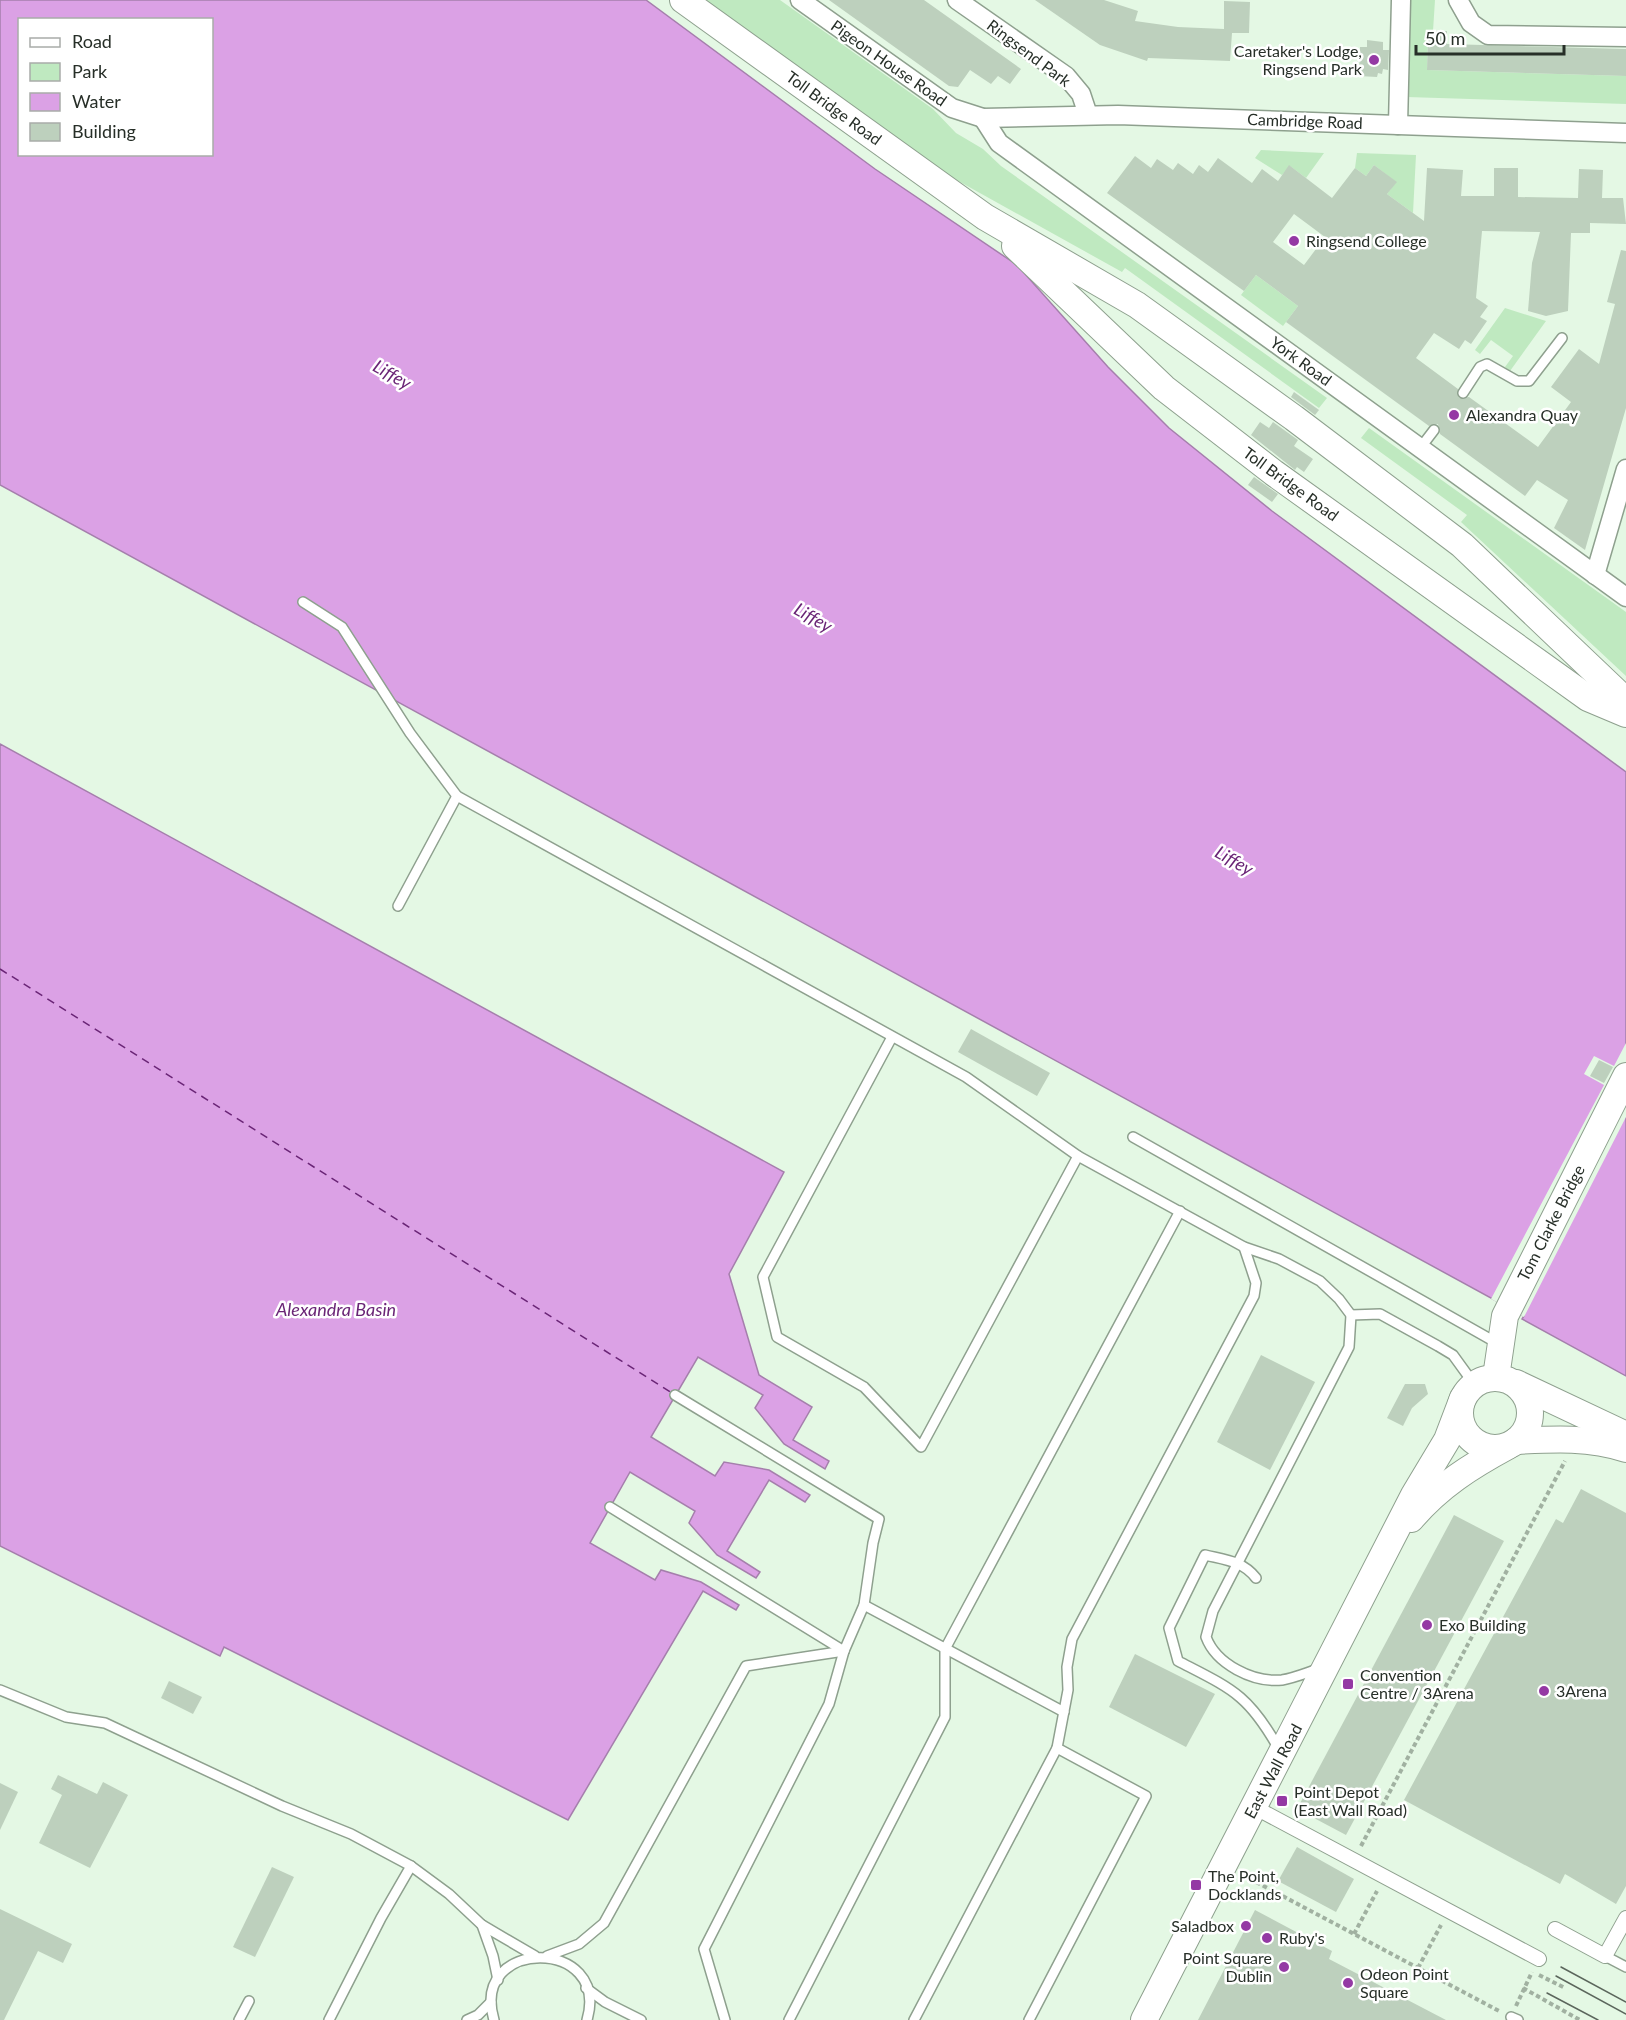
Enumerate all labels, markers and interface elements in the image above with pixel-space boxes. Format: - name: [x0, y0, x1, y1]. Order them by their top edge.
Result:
- street label: Ringsend Park: [984, 15, 1075, 91]
- street label: Pigeon House Road: [828, 16, 951, 110]
- legend: [18, 18, 213, 156]
- scale bar: [1416, 18, 1564, 56]
- text: 50 m: [1425, 27, 1465, 49]
- text: Road: [72, 30, 112, 52]
- place label: Caretaker's Lodge, Ringsend Park: [1234, 41, 1363, 78]
- marker: Caretaker's Lodge, Ringsend Park: [1367, 53, 1381, 67]
- text: Park: [72, 60, 108, 82]
- street label: Toll Bridge Road: [783, 67, 886, 149]
- text: Water: [72, 90, 121, 112]
- street label: Cambridge Road: [1247, 109, 1363, 132]
- text: Building: [72, 120, 136, 142]
- place label: Ringsend College: [1306, 231, 1427, 250]
- marker: Ringsend College: [1287, 234, 1301, 248]
- street label: York Road: [1267, 332, 1336, 389]
- water label: Liffey: [369, 354, 416, 394]
- place label: Alexandra Quay: [1466, 405, 1579, 424]
- marker: Alexandra Quay: [1447, 408, 1461, 422]
- street label: Toll Bridge Road: [1240, 443, 1343, 525]
- water label: Liffey: [790, 597, 837, 637]
- water label: Liffey: [1211, 840, 1258, 880]
- street label: Tom Clarke Bridge: [1513, 1162, 1588, 1284]
- water label: Alexandra Basin: [275, 1298, 396, 1320]
- place label: Exo Building: [1439, 1615, 1526, 1634]
- marker: Exo Building: [1420, 1618, 1434, 1632]
- place label: Convention Centre / 3Arena: [1360, 1665, 1474, 1702]
- marker: Convention Centre / 3Arena: [1341, 1677, 1355, 1691]
- place label: 3Arena: [1556, 1681, 1607, 1700]
- marker: 3Arena: [1537, 1684, 1551, 1698]
- street label: East Wall Road: [1240, 1720, 1305, 1821]
- place label: Point Depot (East Wall Road): [1294, 1782, 1407, 1819]
- marker: Point Depot (East Wall Road): [1275, 1794, 1289, 1808]
- place label: The Point, Docklands: [1208, 1866, 1282, 1903]
- marker: The Point, Docklands: [1189, 1878, 1203, 1892]
- place label: Saladbox: [1171, 1916, 1234, 1935]
- marker: Saladbox: [1239, 1919, 1253, 1933]
- place label: Ruby's: [1279, 1928, 1325, 1947]
- marker: Ruby's: [1260, 1931, 1274, 1945]
- place label: Point Square Dublin: [1183, 1948, 1272, 1985]
- marker: Point Square Dublin: [1277, 1960, 1291, 1974]
- place label: Odeon Point Square: [1360, 1964, 1449, 2001]
- marker: Odeon Point Square: [1341, 1976, 1355, 1990]

